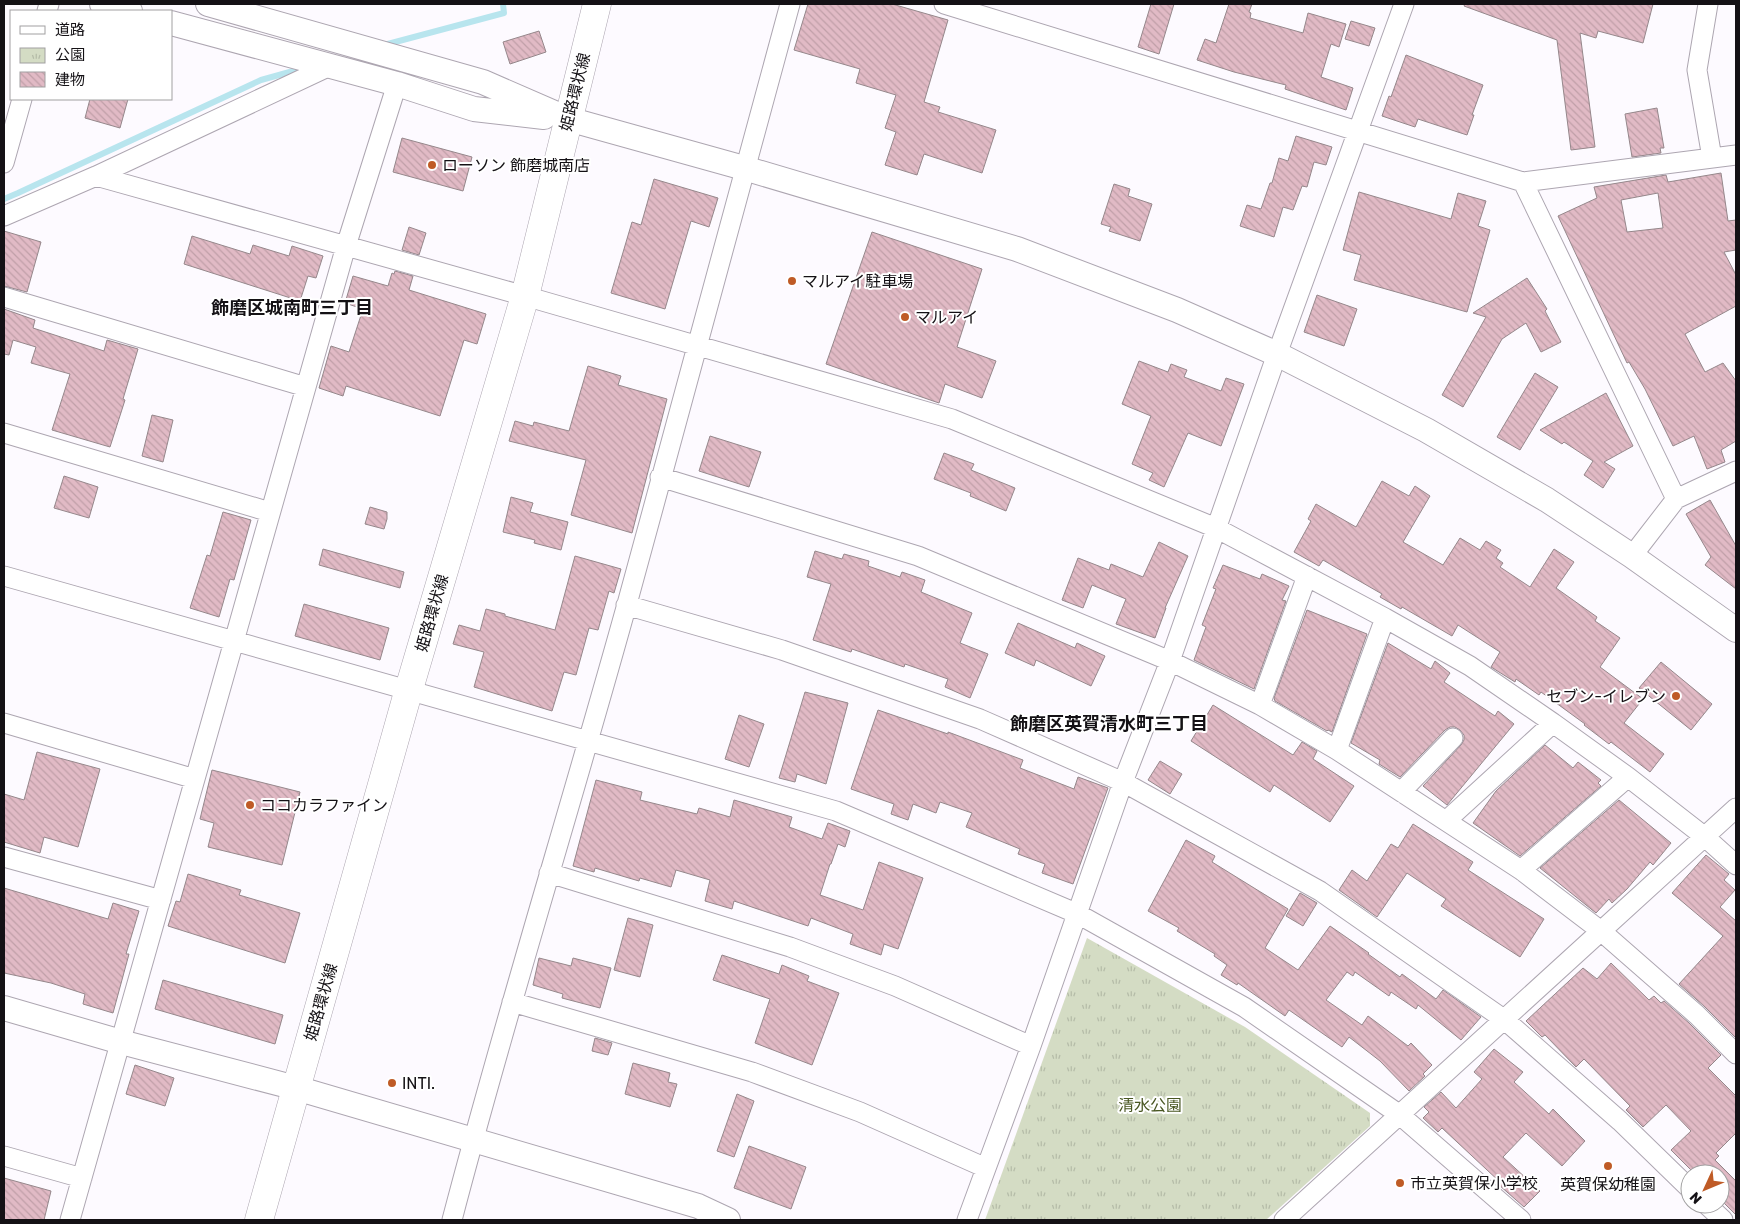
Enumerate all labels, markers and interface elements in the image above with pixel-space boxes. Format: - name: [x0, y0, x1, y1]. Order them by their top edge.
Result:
- legend: [10, 10, 172, 100]
- text: 道路: [55, 21, 85, 39]
- text: 公園: [55, 46, 85, 64]
- street label: 姫路環状線: [556, 51, 594, 133]
- text: 建物: [55, 71, 85, 89]
- place label: ローソン 飾磨城南店: [442, 156, 590, 175]
- marker: ローソン 飾磨城南店: [426, 159, 438, 171]
- place label: マルアイ駐車場: [802, 272, 913, 291]
- marker: マルアイ駐車場: [786, 275, 798, 287]
- district label: 飾磨区城南町三丁目: [211, 297, 373, 319]
- place label: マルアイ: [915, 308, 978, 327]
- marker: マルアイ: [899, 311, 911, 323]
- street label: 姫路環状線: [412, 572, 452, 654]
- place label: セブン-イレブン: [1546, 687, 1666, 706]
- marker: セブン-イレブン: [1670, 690, 1682, 702]
- district label: 飾磨区英賀清水町三丁目: [1010, 713, 1208, 735]
- place label: ココカラファイン: [260, 796, 388, 815]
- marker: ココカラファイン: [244, 799, 256, 811]
- street label: 姫路環状線: [301, 961, 341, 1043]
- place label: INTI.: [402, 1074, 435, 1093]
- marker: INTI.: [386, 1077, 398, 1089]
- park label: 清水公園: [1118, 1096, 1182, 1115]
- marker: 英賀保幼稚園: [1602, 1160, 1614, 1172]
- north arrow: [1680, 1164, 1730, 1214]
- place label: 市立英賀保小学校: [1410, 1174, 1538, 1193]
- place label: 英賀保幼稚園: [1560, 1175, 1656, 1194]
- marker: 市立英賀保小学校: [1394, 1177, 1406, 1189]
- text: N: [1686, 1188, 1706, 1207]

